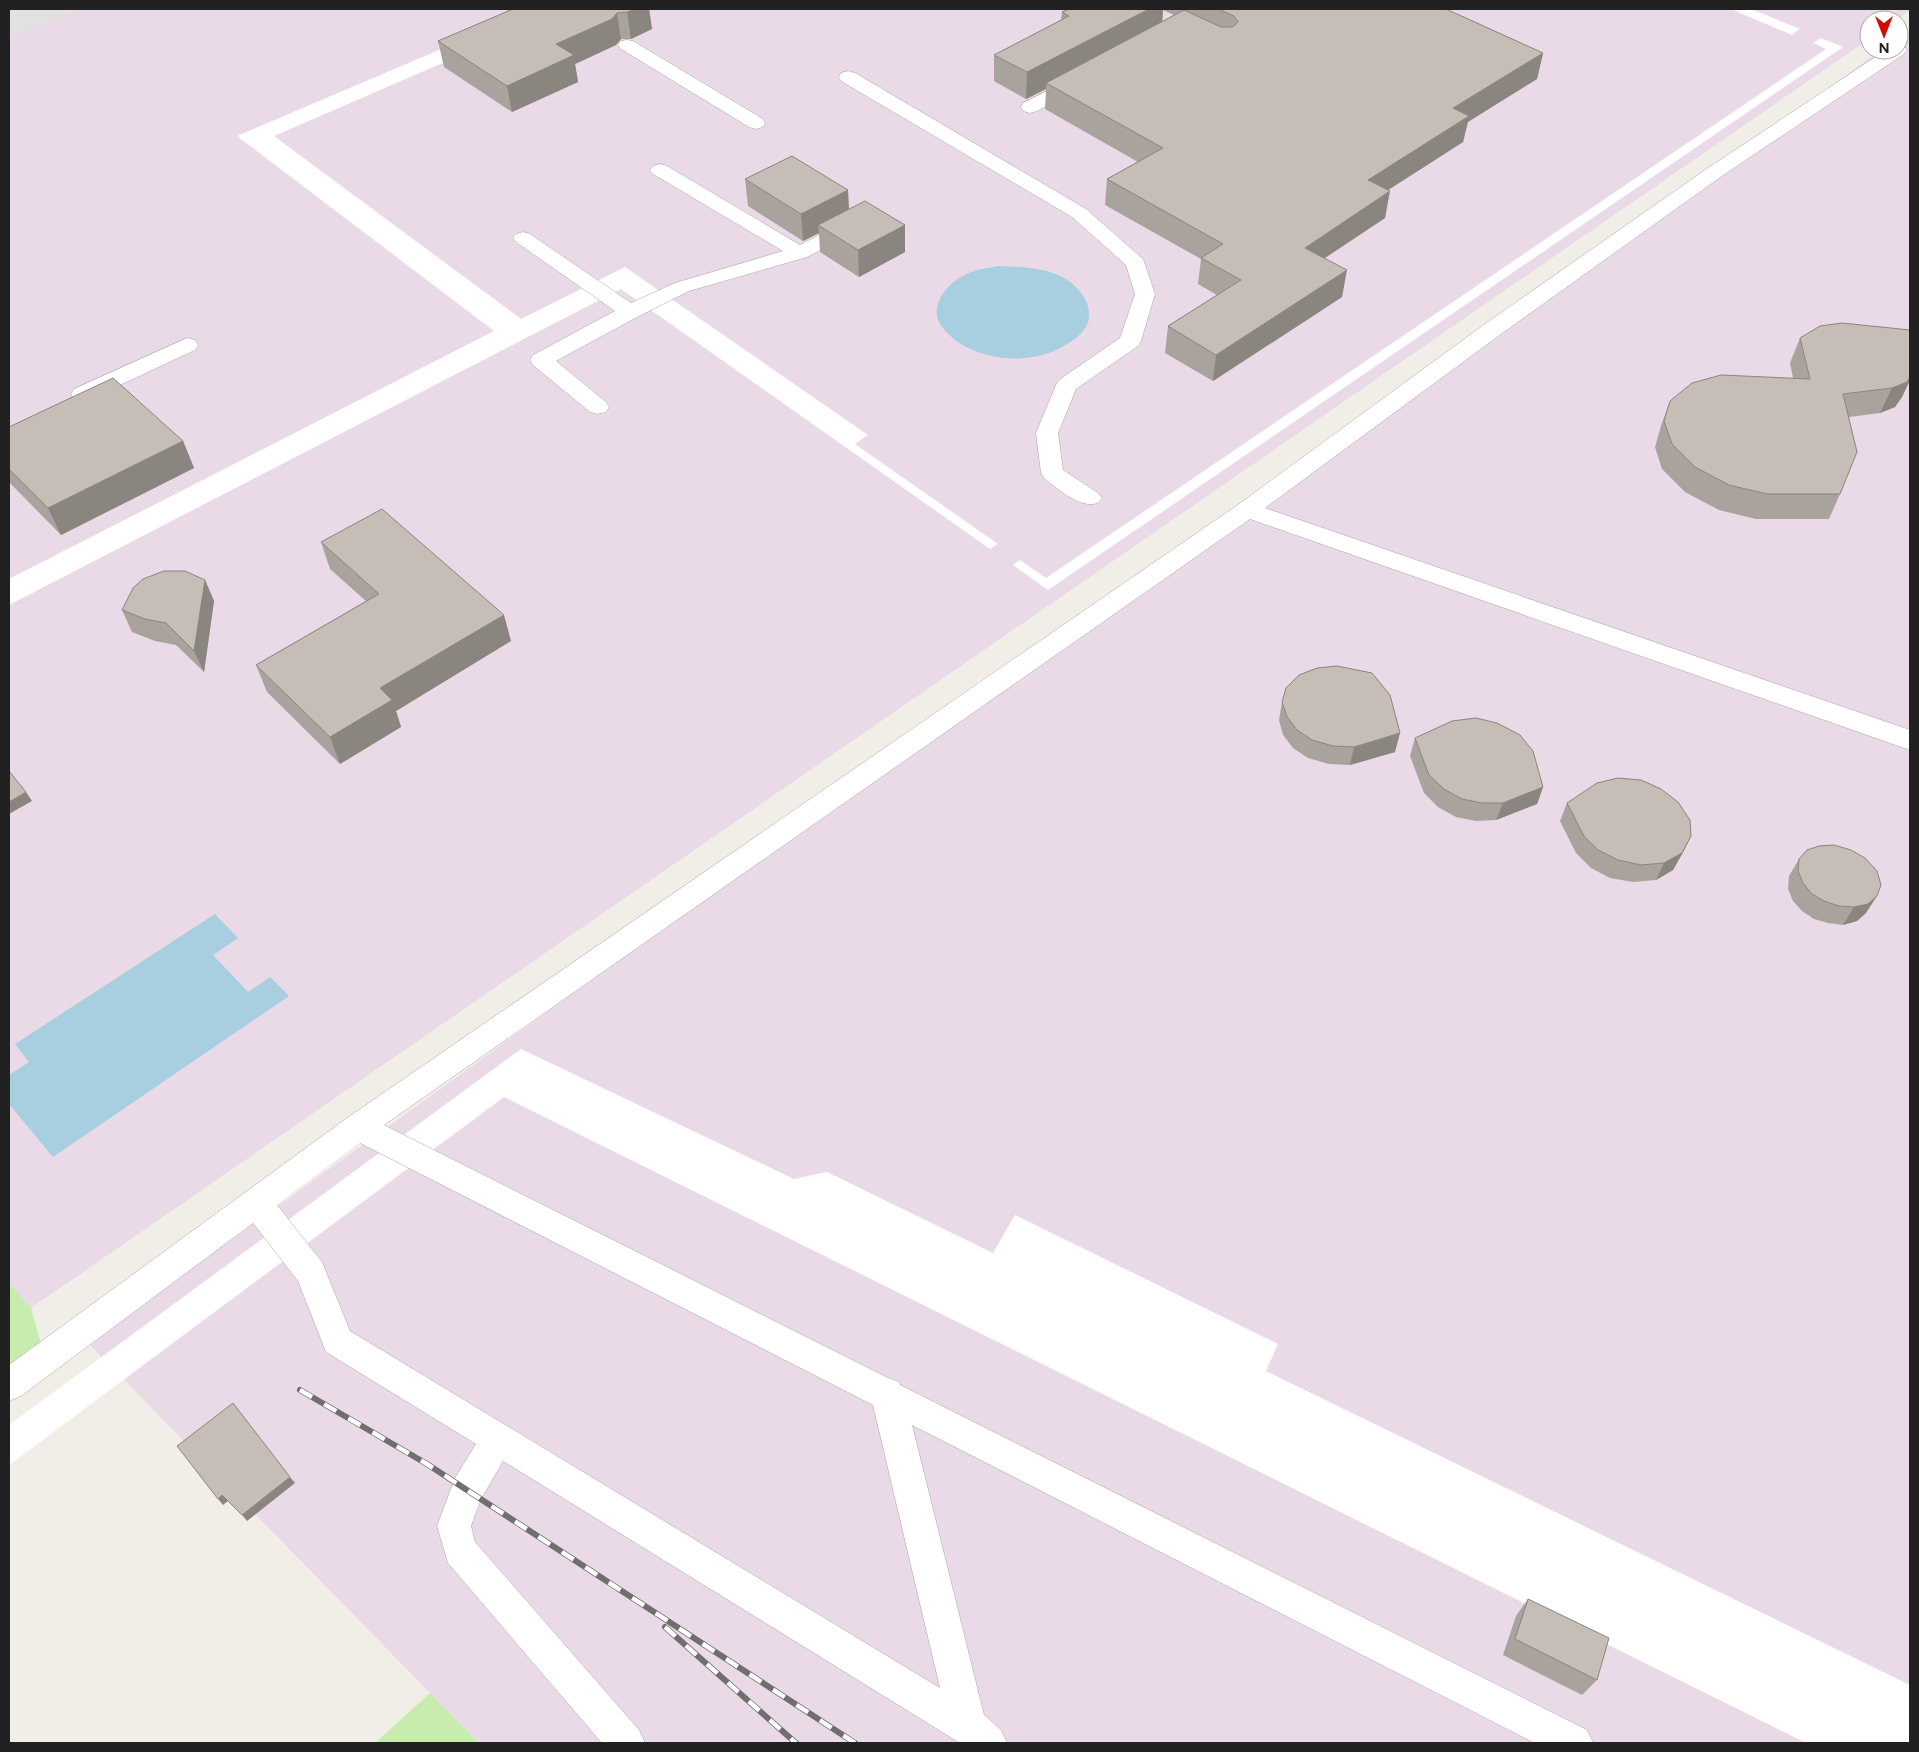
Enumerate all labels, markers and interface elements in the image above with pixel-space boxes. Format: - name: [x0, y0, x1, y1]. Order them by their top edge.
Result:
- north arrow: [1859, 10, 1909, 60]
- text: N: [1879, 39, 1889, 56]

